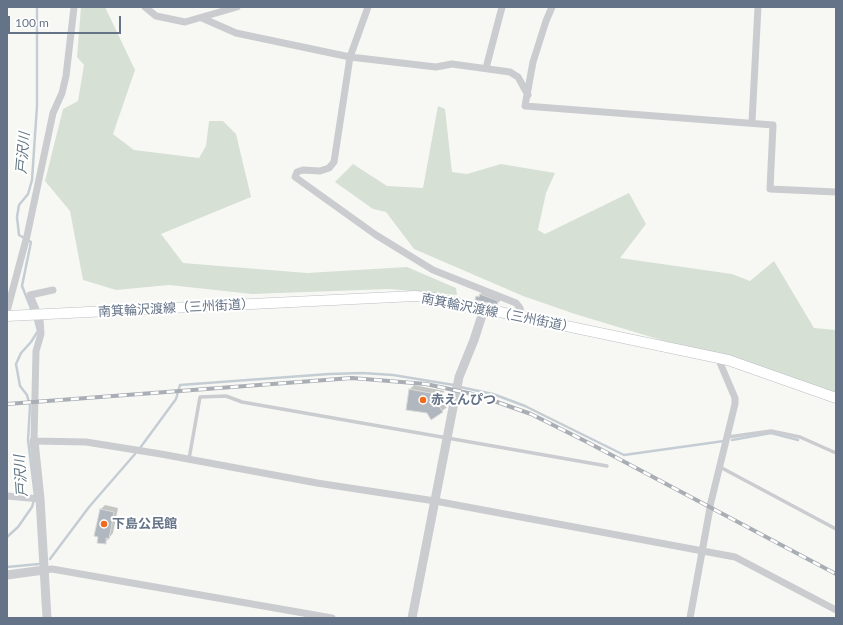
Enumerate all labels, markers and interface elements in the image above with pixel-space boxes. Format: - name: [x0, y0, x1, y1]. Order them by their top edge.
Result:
- scale bar: [10, 8, 123, 34]
- text: 100 m: [15, 15, 49, 30]
- water label: 戸沢川: [13, 131, 33, 175]
- street label: 南箕輪沢渡線（三州街道）: [420, 290, 576, 336]
- street label: 南箕輪沢渡線（三州街道）: [98, 296, 254, 320]
- place label: 赤えんぴつ: [431, 392, 496, 408]
- marker: 赤えんぴつ: [418, 395, 428, 405]
- water label: 戸沢川: [11, 454, 31, 498]
- place label: 下島公民館: [112, 516, 177, 532]
- marker: 下島公民館: [99, 519, 109, 529]

